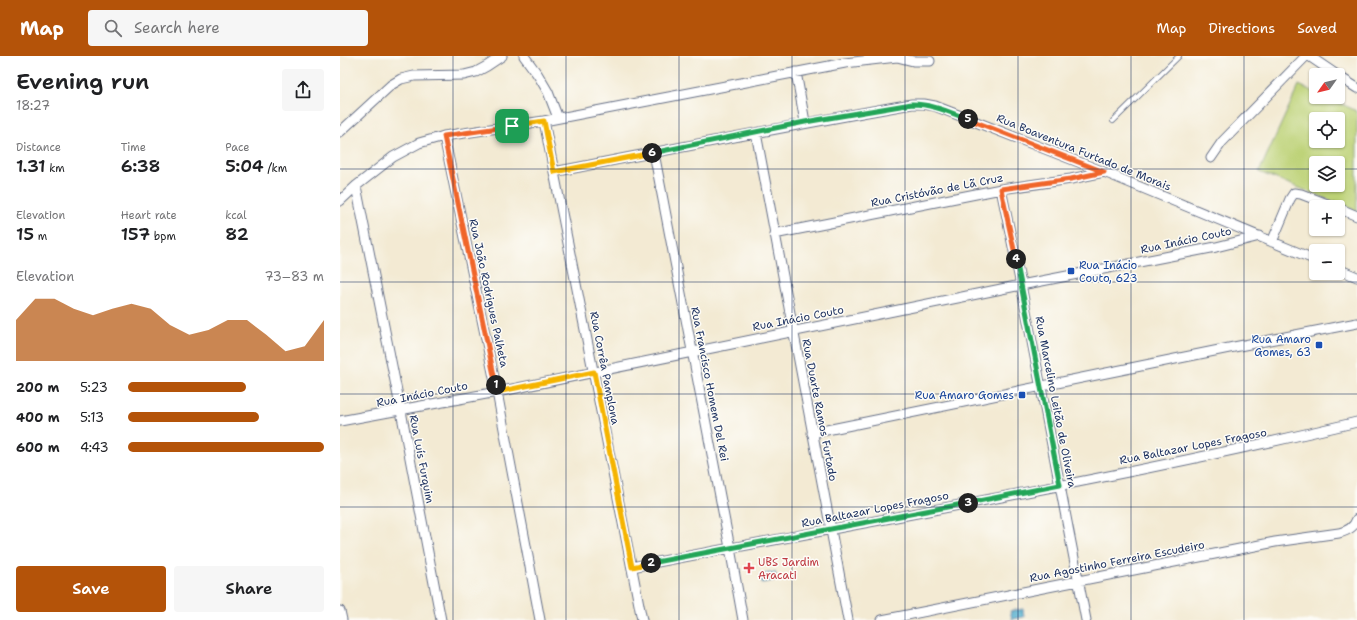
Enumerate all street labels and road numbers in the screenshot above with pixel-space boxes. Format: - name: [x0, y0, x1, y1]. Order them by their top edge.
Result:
- street label: Rua Boaventura Furtado de Morais: [994, 110, 1173, 194]
- street label: Rua Cristóvão de Lã Cruz: [870, 170, 1005, 211]
- street label: Rua João Rodrigues Palheta: [465, 218, 512, 369]
- street label: Rua Inácio Couto: [1139, 223, 1233, 257]
- street label: Rua Inácio Couto: [751, 302, 845, 335]
- street label: Rua Francisco Homem Del Rei: [687, 306, 732, 463]
- street label: Rua Corrêa Pamplona: [586, 310, 623, 426]
- street label: Rua Marcelino Leitão de Oliveira: [1031, 315, 1080, 489]
- street label: Rua Duarte Ramos Furtado: [798, 338, 841, 483]
- street label: Rua Inácio Couto: [375, 378, 469, 411]
- street label: Rua Luís Furquim: [406, 414, 438, 505]
- street label: Rua Baltazar Lopes Fragoso: [1118, 425, 1268, 468]
- street label: Rua Baltazar Lopes Fragoso: [800, 488, 950, 531]
- street label: Rua Agostinho Ferreira Escudeiro: [1028, 537, 1206, 586]

